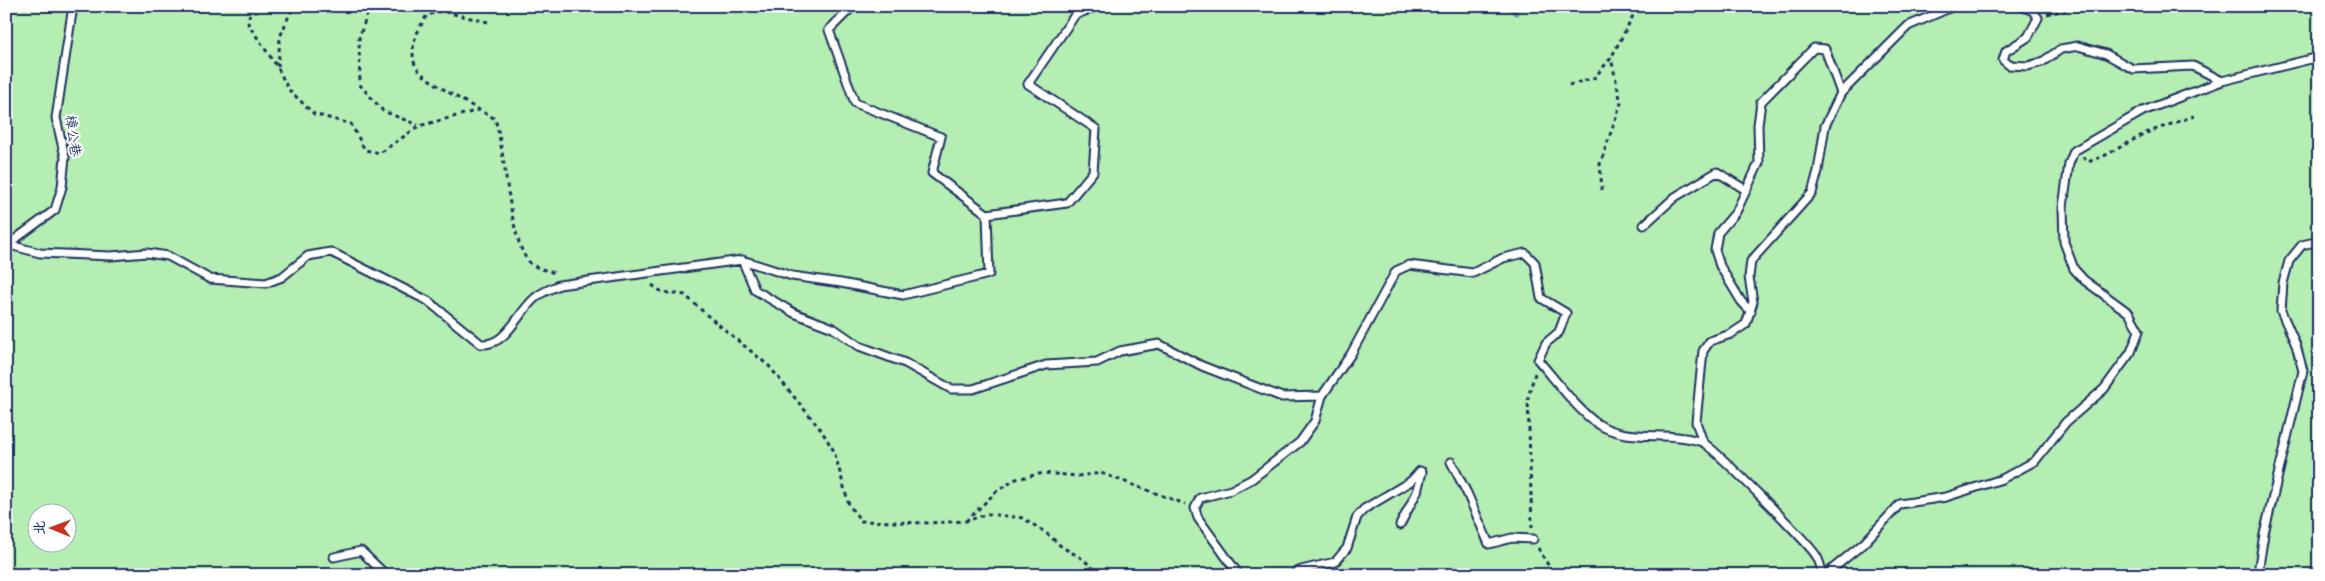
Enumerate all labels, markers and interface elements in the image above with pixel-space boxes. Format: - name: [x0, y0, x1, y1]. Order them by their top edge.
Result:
- street label: 樟公巷: [62, 114, 84, 159]
- north arrow: [28, 504, 78, 554]
- text: 北: [31, 521, 48, 535]

